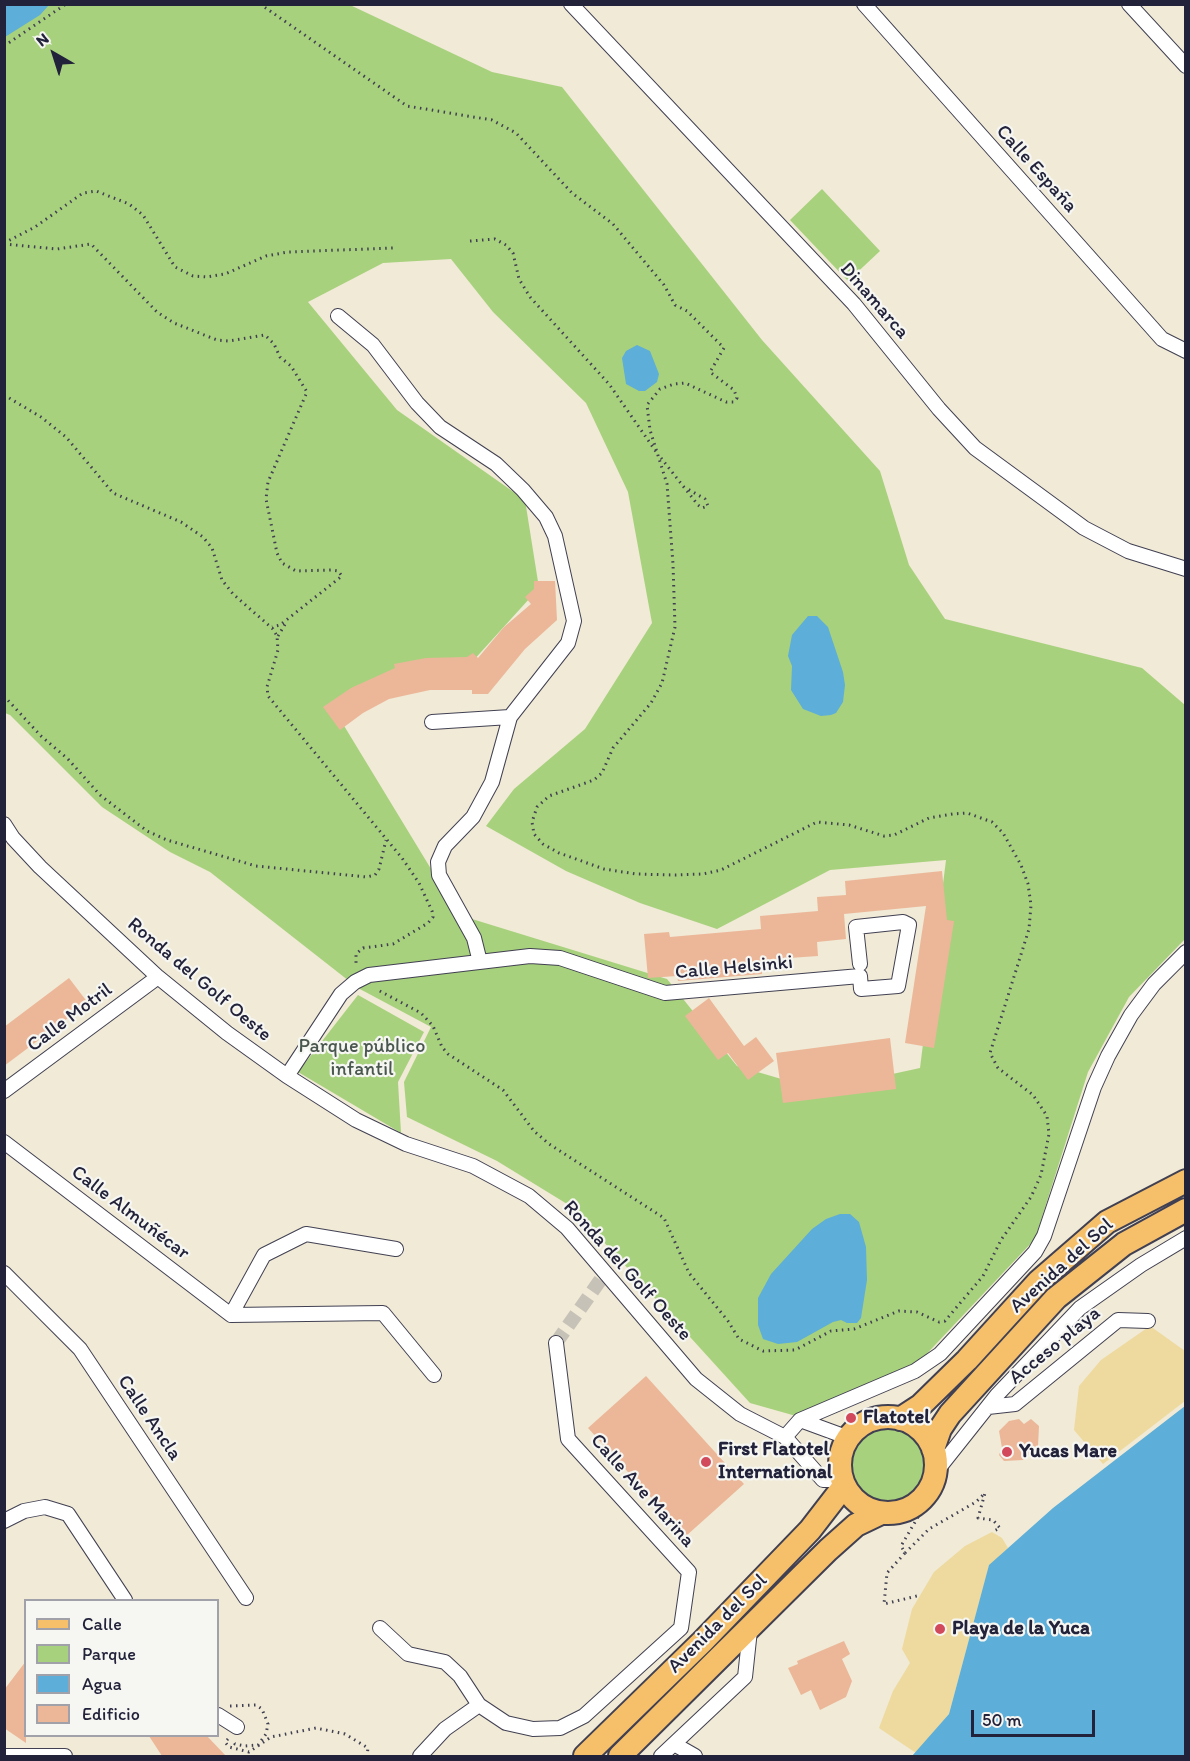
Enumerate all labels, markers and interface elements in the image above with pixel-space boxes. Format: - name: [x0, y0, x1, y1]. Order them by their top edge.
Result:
- north arrow: [24, 24, 84, 84]
- text: N: [32, 29, 53, 50]
- street label: Calle España: [990, 120, 1082, 218]
- street label: Dinamarca: [834, 258, 914, 344]
- street label: Ronda del Golf Oeste: [122, 913, 276, 1047]
- street label: Calle Helsinki: [674, 951, 794, 985]
- street label: Calle Motril: [23, 978, 117, 1058]
- park label: Parque público infantil: [299, 1035, 425, 1082]
- street label: Calle Almuñécar: [66, 1161, 194, 1265]
- street label: Ronda del Golf Oeste: [558, 1196, 696, 1346]
- street label: Avenida del Sol: [1005, 1213, 1119, 1319]
- street label: Acceso playa: [1005, 1302, 1105, 1390]
- street label: Calle Ancla: [112, 1371, 186, 1465]
- place label: Flatotel: [863, 1406, 930, 1430]
- marker: Flatotel: [844, 1411, 858, 1425]
- street label: Calle Ave Marina: [585, 1429, 699, 1553]
- place label: First Flatotel International: [718, 1438, 832, 1485]
- place label: Yucas Mare: [1019, 1440, 1117, 1464]
- marker: Yucas Mare: [1000, 1445, 1014, 1459]
- marker: First Flatotel International: [699, 1455, 713, 1469]
- street label: Avenida del Sol: [663, 1569, 773, 1679]
- legend: [24, 1599, 219, 1737]
- text: Calle: [82, 1613, 122, 1635]
- place label: Playa de la Yuca: [952, 1617, 1090, 1641]
- marker: Playa de la Yuca: [933, 1622, 947, 1636]
- text: Parque: [82, 1643, 136, 1665]
- text: Agua: [82, 1673, 122, 1695]
- scale bar: [974, 1698, 1098, 1736]
- text: Edificio: [82, 1703, 140, 1725]
- text: 50 m: [982, 1709, 1022, 1731]

